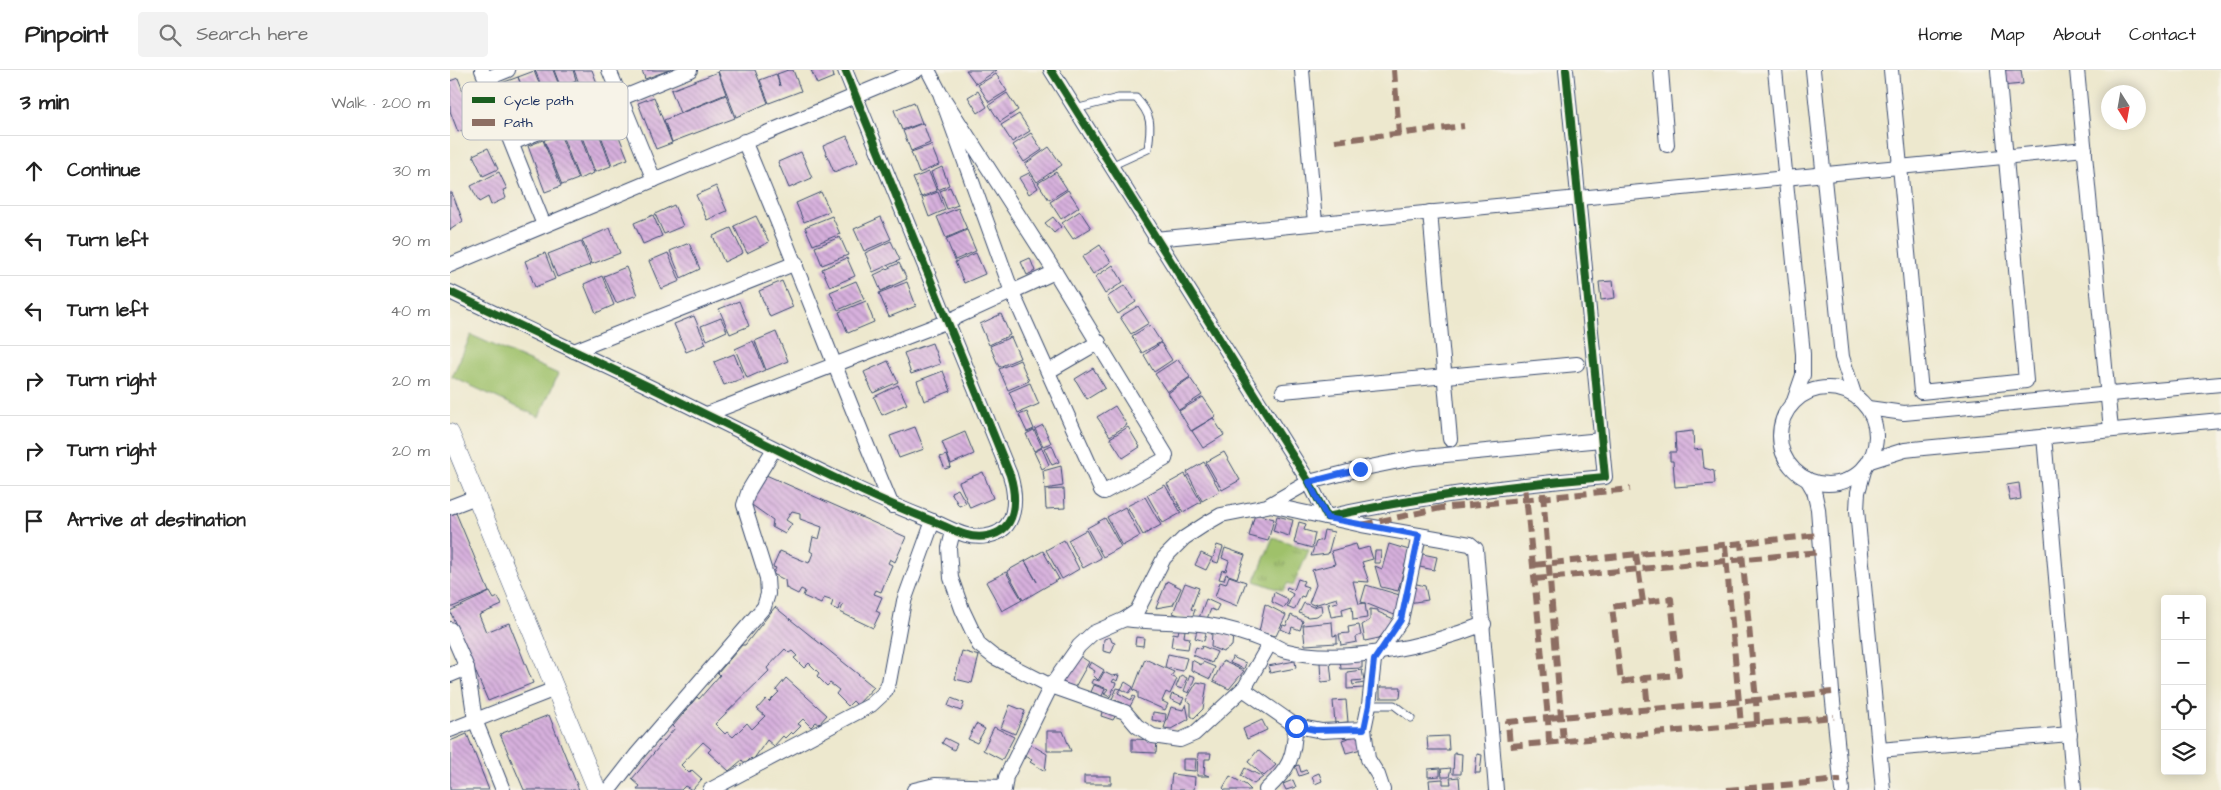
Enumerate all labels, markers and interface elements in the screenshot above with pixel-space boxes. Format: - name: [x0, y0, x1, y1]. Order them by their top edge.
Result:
- search box: [138, 12, 488, 57]
- text: Pinpoint: [25, 18, 108, 52]
- icon: search: [156, 21, 184, 49]
- text: Search here: [196, 21, 308, 48]
- text: Home: [1918, 22, 1963, 47]
- text: Map: [1991, 22, 2025, 47]
- text: About: [2053, 22, 2101, 47]
- text: Contact: [2129, 22, 2196, 47]
- legend: [462, 82, 628, 140]
- north arrow: [2101, 85, 2146, 130]
- text: 3 min: [20, 88, 69, 117]
- text: Cycle path: [504, 91, 573, 111]
- text: Walk · 200 m: [331, 92, 430, 114]
- text: Path: [504, 113, 533, 133]
- icon: ahead: [20, 157, 48, 185]
- text: Continue: [67, 157, 141, 184]
- text: 30 m: [393, 160, 430, 182]
- icon: left: [20, 227, 48, 255]
- text: Turn left: [67, 227, 148, 254]
- text: 90 m: [392, 230, 430, 252]
- icon: left: [20, 297, 48, 325]
- text: Turn left: [67, 297, 148, 324]
- text: 40 m: [390, 300, 430, 322]
- icon: right: [20, 367, 48, 395]
- text: Turn right: [67, 367, 156, 394]
- text: 20 m: [392, 370, 430, 392]
- icon: right: [20, 437, 48, 465]
- text: Turn right: [67, 437, 156, 464]
- text: 20 m: [392, 440, 430, 462]
- route end: [1349, 458, 1372, 481]
- icon: arrive: [20, 507, 48, 535]
- text: Arrive at destination: [67, 507, 246, 534]
- map controls: [2161, 595, 2206, 775]
- button: +: [2161, 595, 2206, 640]
- button: −: [2161, 640, 2206, 685]
- button: locate: [2161, 685, 2206, 730]
- route start: [1285, 715, 1308, 738]
- button: layers: [2161, 730, 2206, 775]

